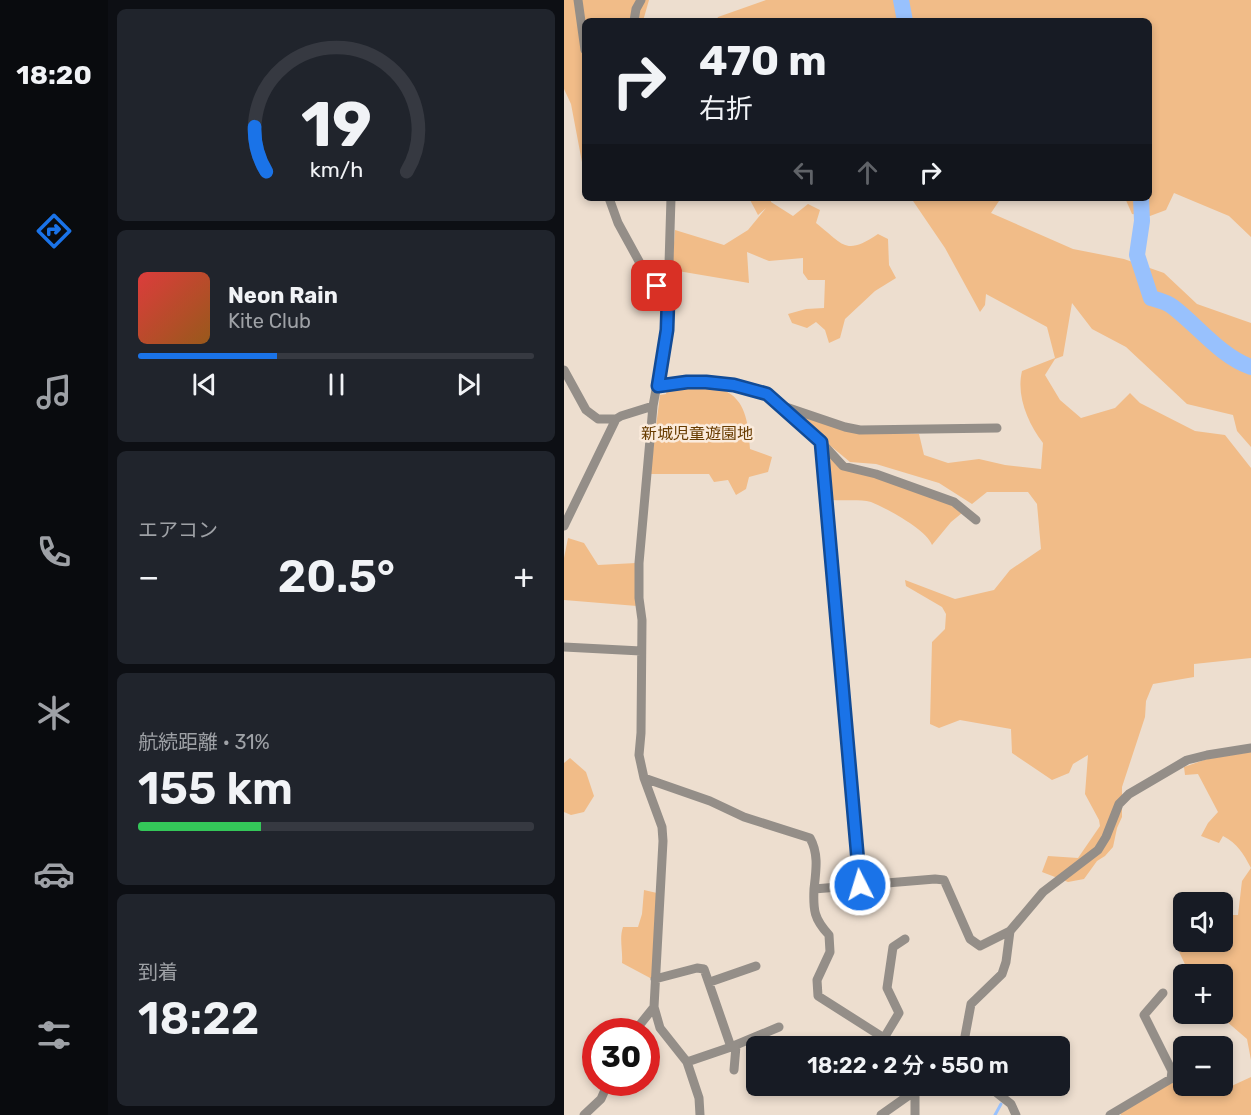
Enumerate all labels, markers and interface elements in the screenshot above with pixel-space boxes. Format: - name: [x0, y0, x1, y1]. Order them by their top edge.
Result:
- text: 470 m: [699, 36, 827, 86]
- icon: right: [600, 42, 678, 120]
- text: 18:20: [16, 59, 92, 91]
- text: 19: [300, 88, 372, 162]
- text: 右折: [699, 93, 753, 125]
- icon: left: [788, 156, 821, 189]
- icon: ahead: [851, 156, 884, 189]
- icon: right: [914, 156, 947, 189]
- text: km/h: [309, 157, 363, 182]
- icon: directions: [33, 210, 75, 252]
- pin: [631, 260, 682, 311]
- icon: arrive: [640, 269, 673, 302]
- text: Neon Rain: [228, 282, 338, 309]
- text: Kite Club: [228, 309, 311, 333]
- icon: previous: [188, 368, 221, 401]
- icon: pause: [320, 368, 353, 401]
- icon: next: [452, 368, 485, 401]
- icon: music: [33, 371, 75, 413]
- park label: 新城児童遊園地: [641, 424, 753, 443]
- text: エアコン: [138, 518, 218, 542]
- icon: phone: [33, 531, 75, 573]
- text: 20.5°: [278, 550, 395, 603]
- text: −: [138, 557, 159, 596]
- text: +: [513, 557, 534, 596]
- icon: climate: [33, 692, 75, 734]
- text: 航続距離 · 31%: [138, 730, 270, 754]
- text: 155 km: [138, 762, 293, 815]
- icon: car: [33, 853, 75, 895]
- position arrow: [828, 853, 892, 917]
- map controls: [1173, 892, 1233, 1096]
- button: sound: [1173, 892, 1233, 952]
- text: 到着: [138, 960, 178, 984]
- button: +: [1173, 964, 1233, 1024]
- text: 18:22: [138, 992, 259, 1045]
- icon: filters: [33, 1014, 75, 1056]
- speed limit sign: 30: [582, 1018, 660, 1096]
- button: −: [1173, 1036, 1233, 1096]
- text: 18:22 · 2 分 · 550 m: [807, 1052, 1009, 1079]

